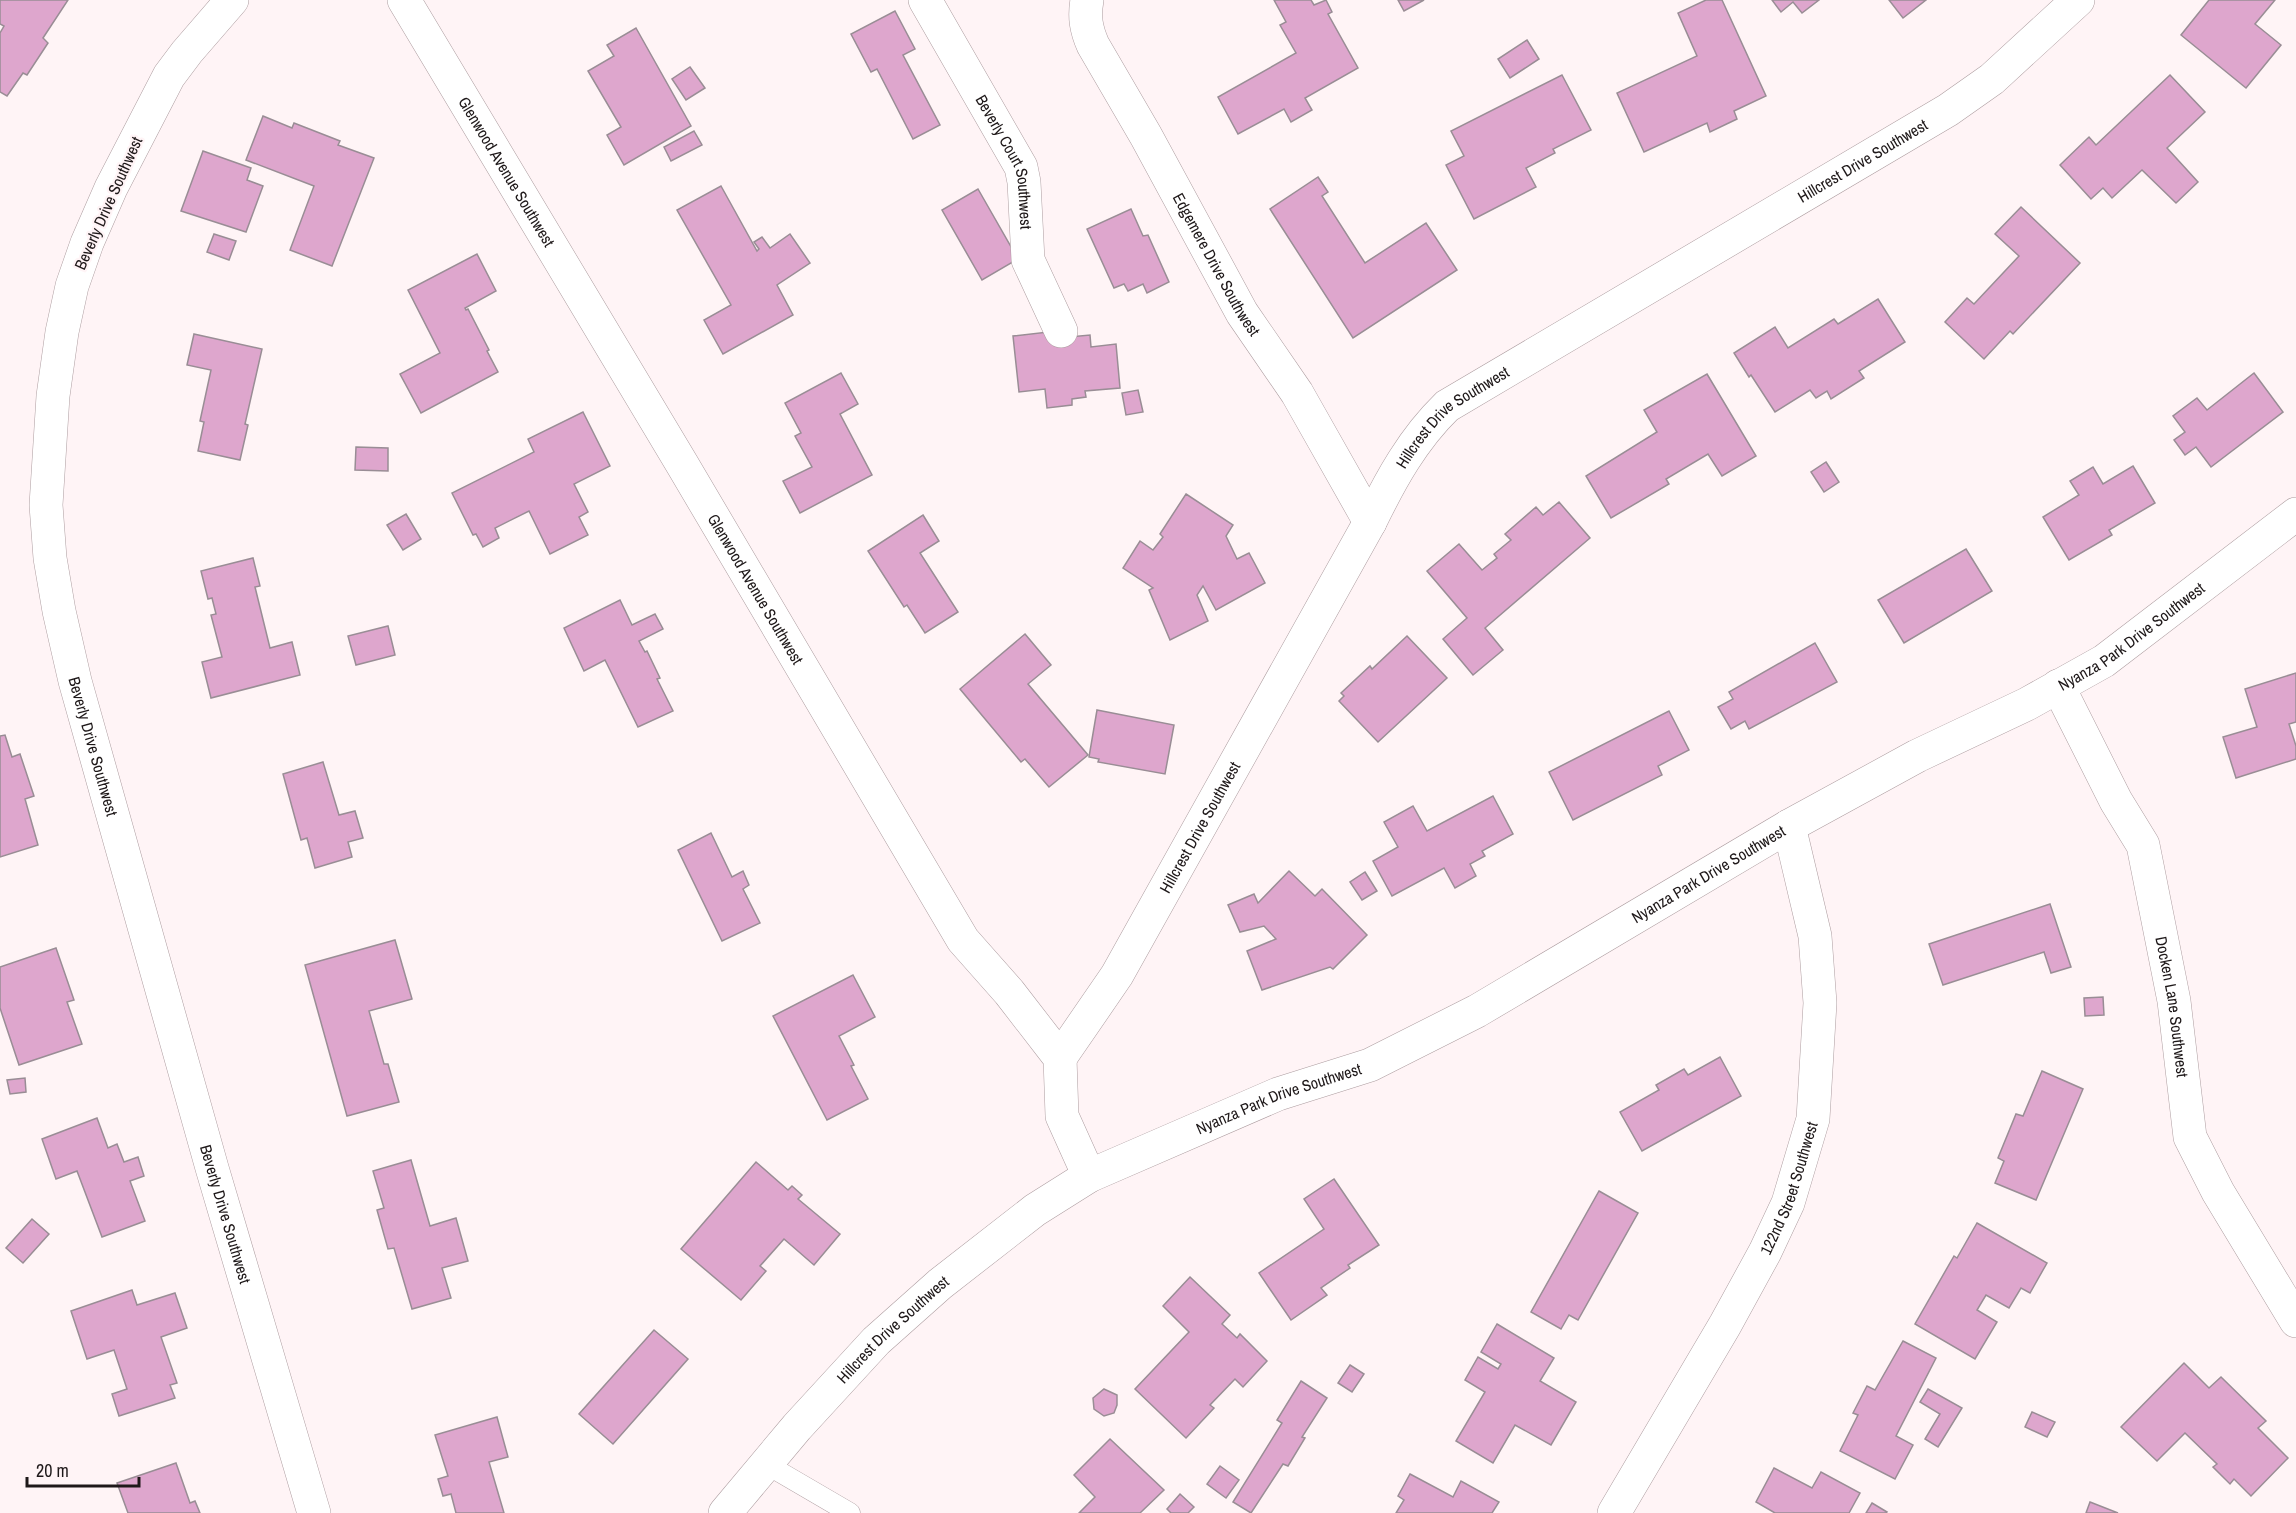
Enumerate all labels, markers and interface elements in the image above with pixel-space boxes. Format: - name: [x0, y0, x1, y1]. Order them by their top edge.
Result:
- street label: Beverly Court Southwest: [971, 91, 1037, 230]
- street label: Glenwood Avenue Southwest: [453, 92, 560, 251]
- street label: Hillcrest Drive Southwest: [1793, 113, 1932, 208]
- street label: Beverly Drive Southwest: [69, 133, 147, 273]
- street label: Edgemere Drive Southwest: [1168, 189, 1266, 340]
- street label: Hillcrest Drive Southwest: [1390, 361, 1513, 473]
- street label: Glenwood Avenue Southwest: [703, 510, 809, 669]
- street label: Nyanza Park Drive Southwest: [2054, 577, 2209, 696]
- street label: Beverly Drive Southwest: [63, 674, 124, 819]
- street label: Hillcrest Drive Southwest: [1154, 757, 1245, 897]
- street label: Nyanza Park Drive Southwest: [1627, 820, 1789, 928]
- street label: Docken Lane Southwest: [2150, 934, 2194, 1079]
- street label: Nyanza Park Drive Southwest: [1192, 1057, 1364, 1139]
- street label: 122nd Street Southwest: [1754, 1119, 1823, 1258]
- street label: Beverly Drive Southwest: [195, 1142, 257, 1286]
- street label: Hillcrest Drive Southwest: [832, 1270, 953, 1388]
- scale bar: [27, 1450, 140, 1488]
- text: 20 m: [36, 1458, 69, 1483]

